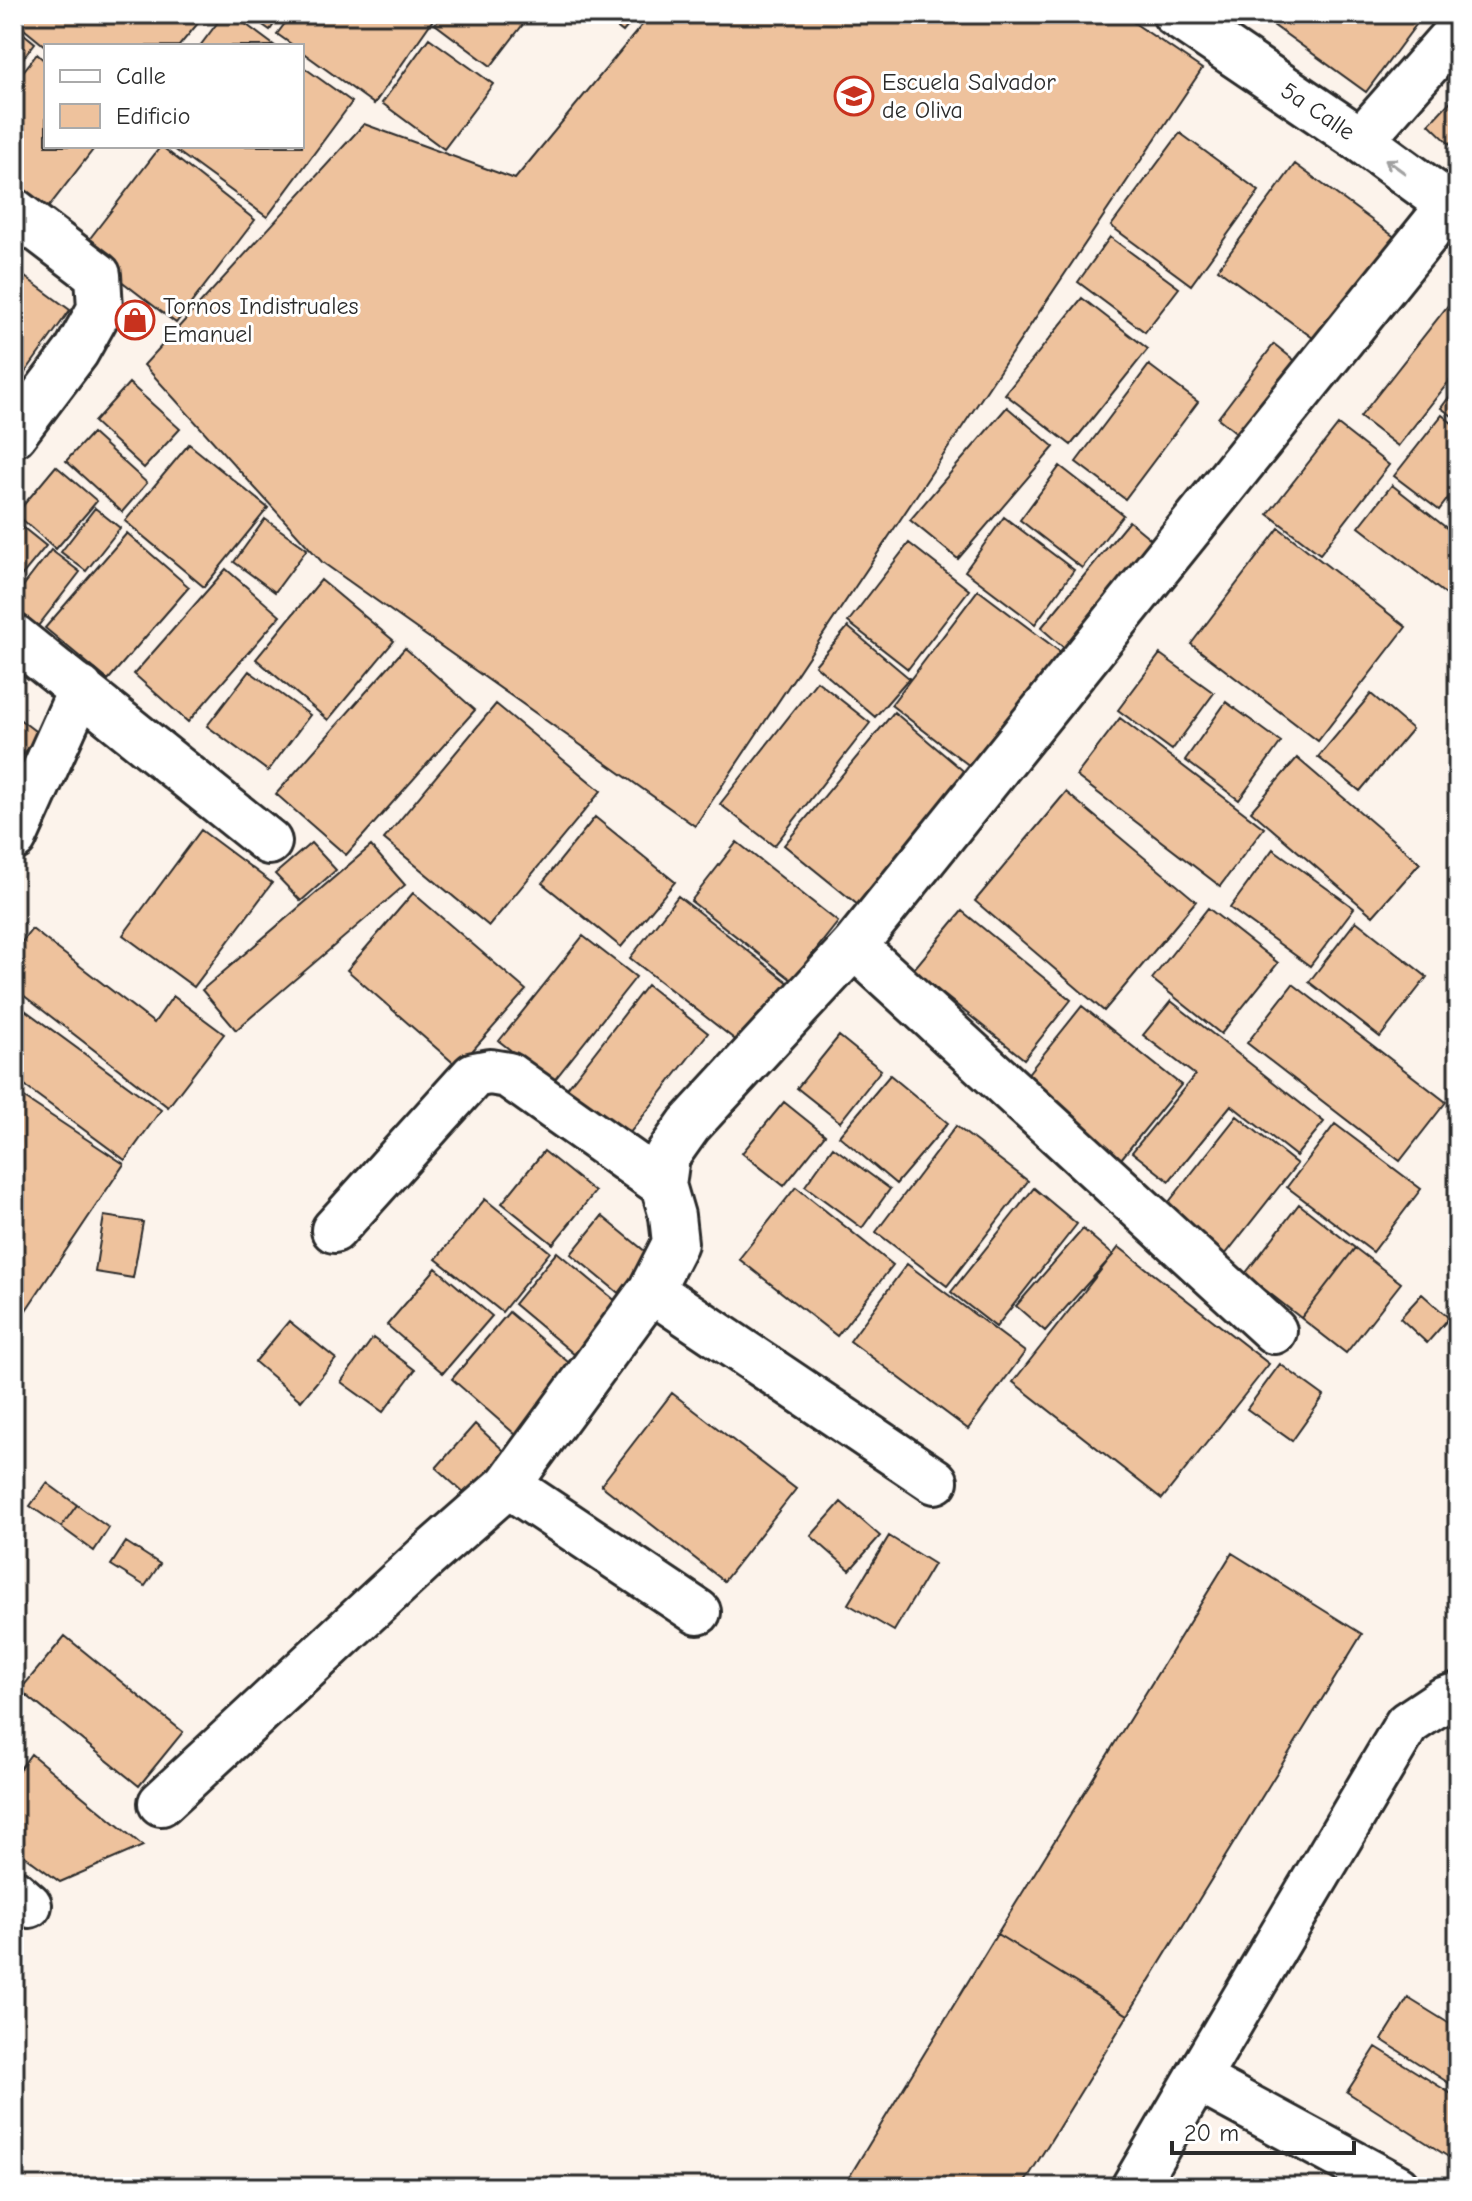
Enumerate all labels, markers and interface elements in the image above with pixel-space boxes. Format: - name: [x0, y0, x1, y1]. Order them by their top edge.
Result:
- legend: [44, 44, 304, 148]
- text: Calle: [116, 62, 166, 90]
- place label: Escuela Salvador de Oliva: [882, 68, 1056, 124]
- school or university icon: Escuela Salvador de Oliva: [833, 75, 875, 117]
- street label: 5a Calle: [1276, 76, 1360, 146]
- text: Edificio: [116, 102, 191, 130]
- one-way arrow: [1385, 157, 1406, 174]
- place label: Tornos Indistruales Emanuel: [163, 292, 358, 348]
- shop icon: Tornos Indistruales Emanuel: [114, 299, 156, 341]
- scale bar: [1172, 2105, 1354, 2155]
- text: 20 m: [1184, 2119, 1239, 2147]

